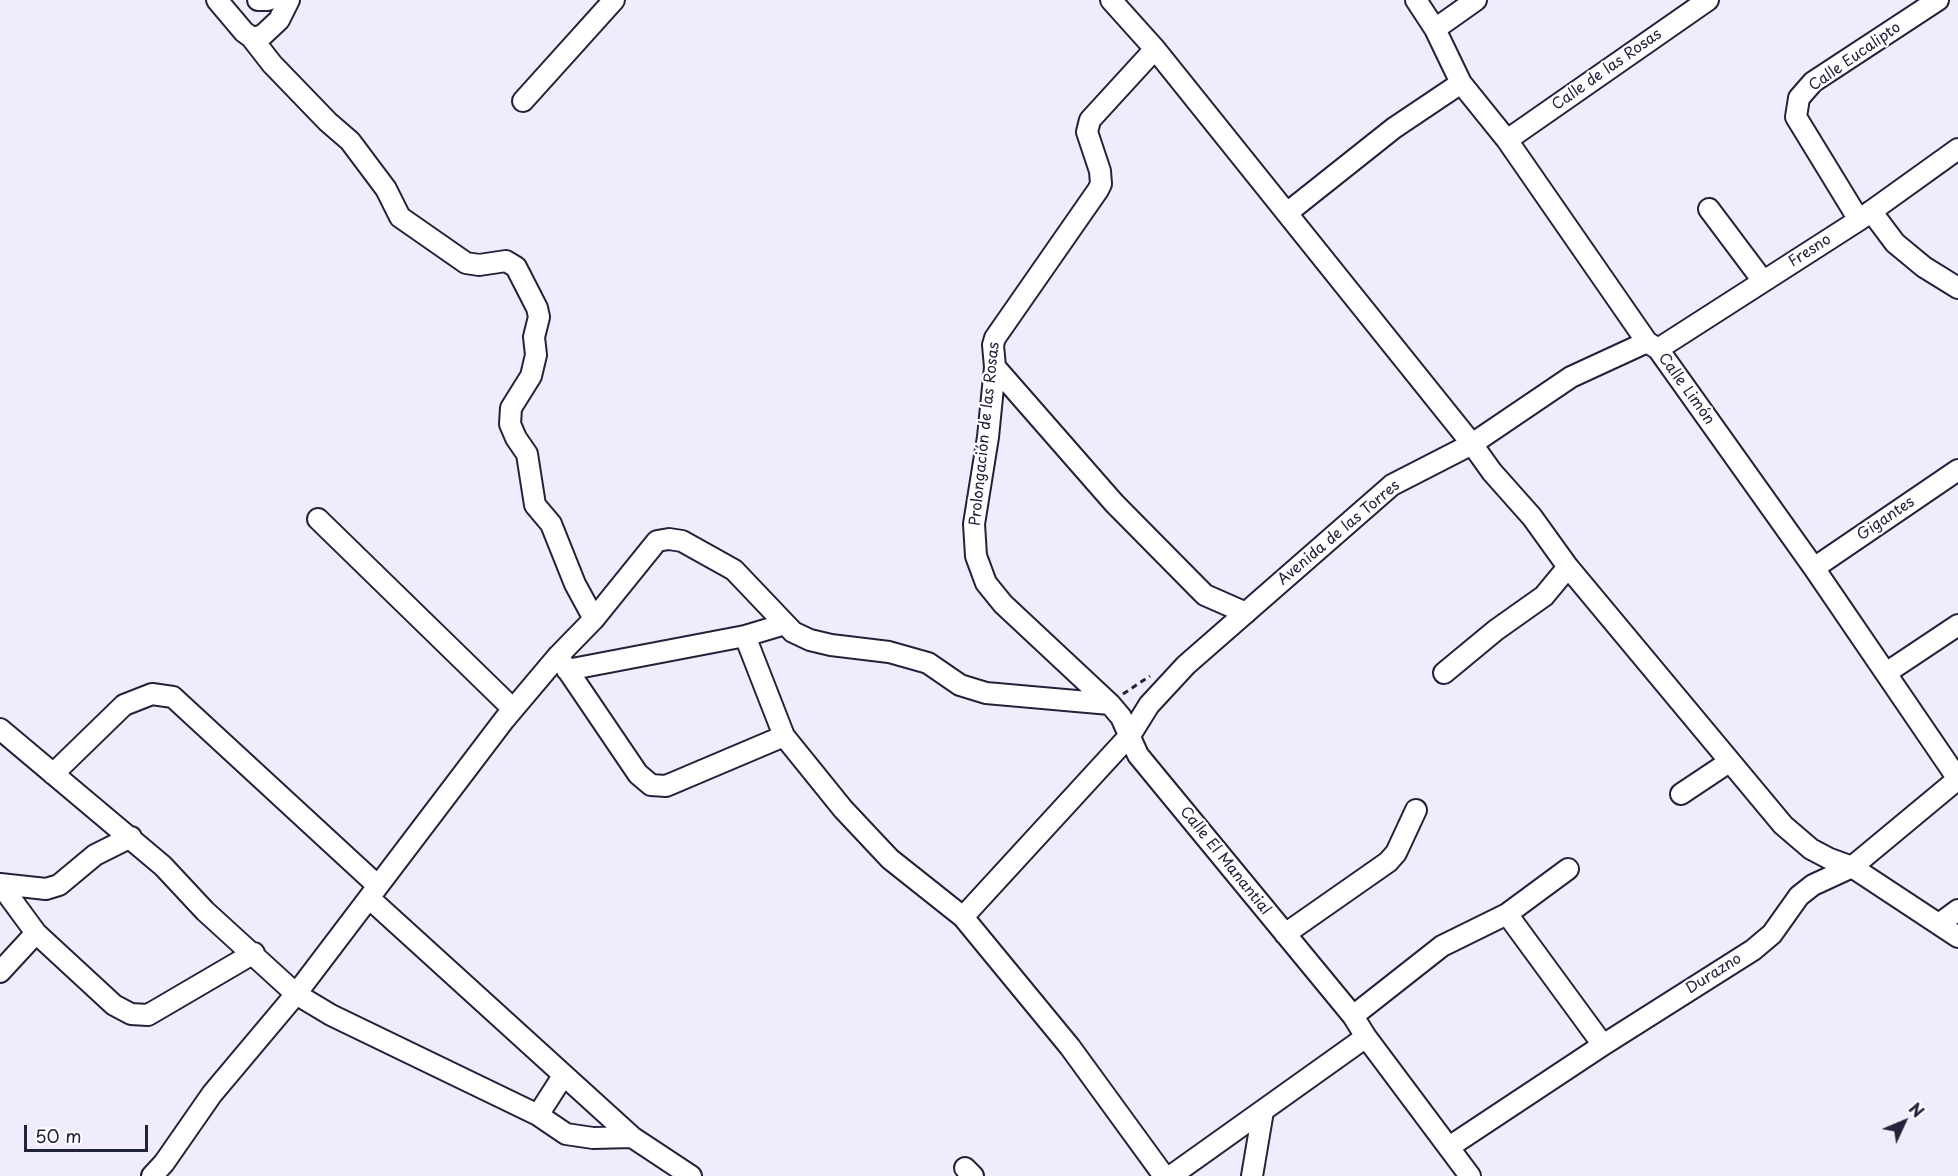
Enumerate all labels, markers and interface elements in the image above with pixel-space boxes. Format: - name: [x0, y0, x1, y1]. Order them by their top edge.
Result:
- street label: Calle Eucalipto: [1806, 19, 1904, 95]
- street label: Calle de las Rosas: [1549, 26, 1665, 114]
- street label: Fresno: [1785, 231, 1835, 271]
- street label: Prolongación de las Rosas: [966, 341, 1004, 527]
- street label: Calle Limón: [1654, 350, 1718, 428]
- street label: Avenida de las Torres: [1274, 477, 1404, 589]
- street label: Gigantes: [1854, 493, 1918, 545]
- street label: Calle El Manantial: [1176, 803, 1274, 919]
- street label: Durazno: [1683, 950, 1745, 998]
- north arrow: [1874, 1092, 1934, 1152]
- text: N: [1904, 1097, 1930, 1122]
- scale bar: [27, 1113, 152, 1151]
- text: 50 m: [35, 1122, 82, 1149]

